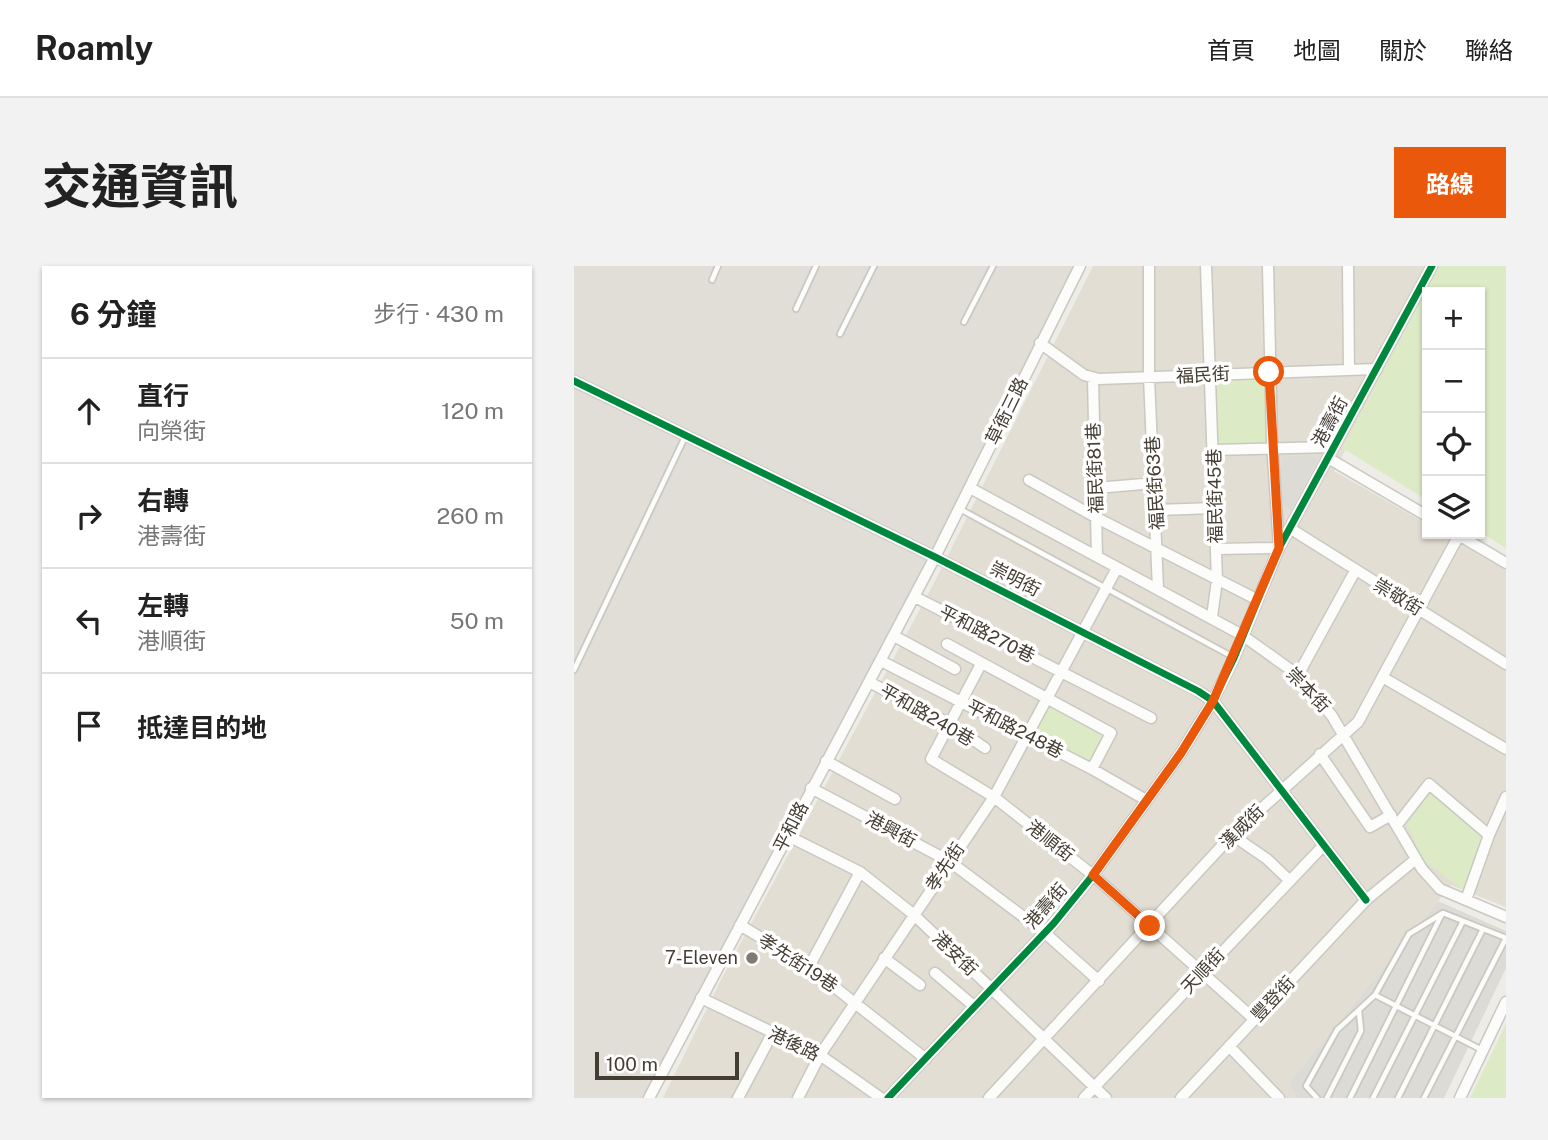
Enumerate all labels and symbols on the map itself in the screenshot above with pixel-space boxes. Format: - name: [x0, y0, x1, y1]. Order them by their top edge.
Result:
- route start: [1253, 356, 1284, 387]
- street label: 福民街: [1175, 363, 1230, 386]
- street label: 草衙三路: [981, 374, 1032, 448]
- street label: 港壽街: [1308, 393, 1352, 451]
- street label: 福民街81巷: [1082, 422, 1107, 514]
- street label: 福民街63巷: [1142, 435, 1167, 531]
- street label: 福民街45巷: [1203, 448, 1226, 544]
- street label: 崇明街: [986, 557, 1044, 600]
- street label: 崇敬街: [1370, 574, 1427, 619]
- street label: 平和路270巷: [936, 601, 1038, 667]
- street label: 崇本街: [1282, 663, 1335, 716]
- street label: 平和路240巷: [877, 679, 978, 750]
- street label: 平和路248巷: [963, 695, 1067, 762]
- street label: 平和路: [769, 798, 812, 856]
- street label: 漢威街: [1215, 800, 1268, 853]
- street label: 港興街: [862, 808, 920, 852]
- street label: 港順街: [1023, 816, 1078, 866]
- street label: 孝先街: [921, 838, 968, 895]
- street label: 港壽街: [1020, 878, 1071, 933]
- route end: [1134, 910, 1165, 941]
- street label: 港安街: [929, 927, 982, 980]
- street label: 孝先街19巷: [755, 929, 842, 996]
- street label: 天順街: [1177, 944, 1229, 998]
- place label: 7-Eleven: [665, 947, 738, 968]
- marker: 7-Eleven: [744, 950, 760, 966]
- street label: 豐登街: [1247, 972, 1299, 1026]
- street label: 港後路: [765, 1022, 823, 1065]
- scale bar: [595, 1049, 738, 1081]

